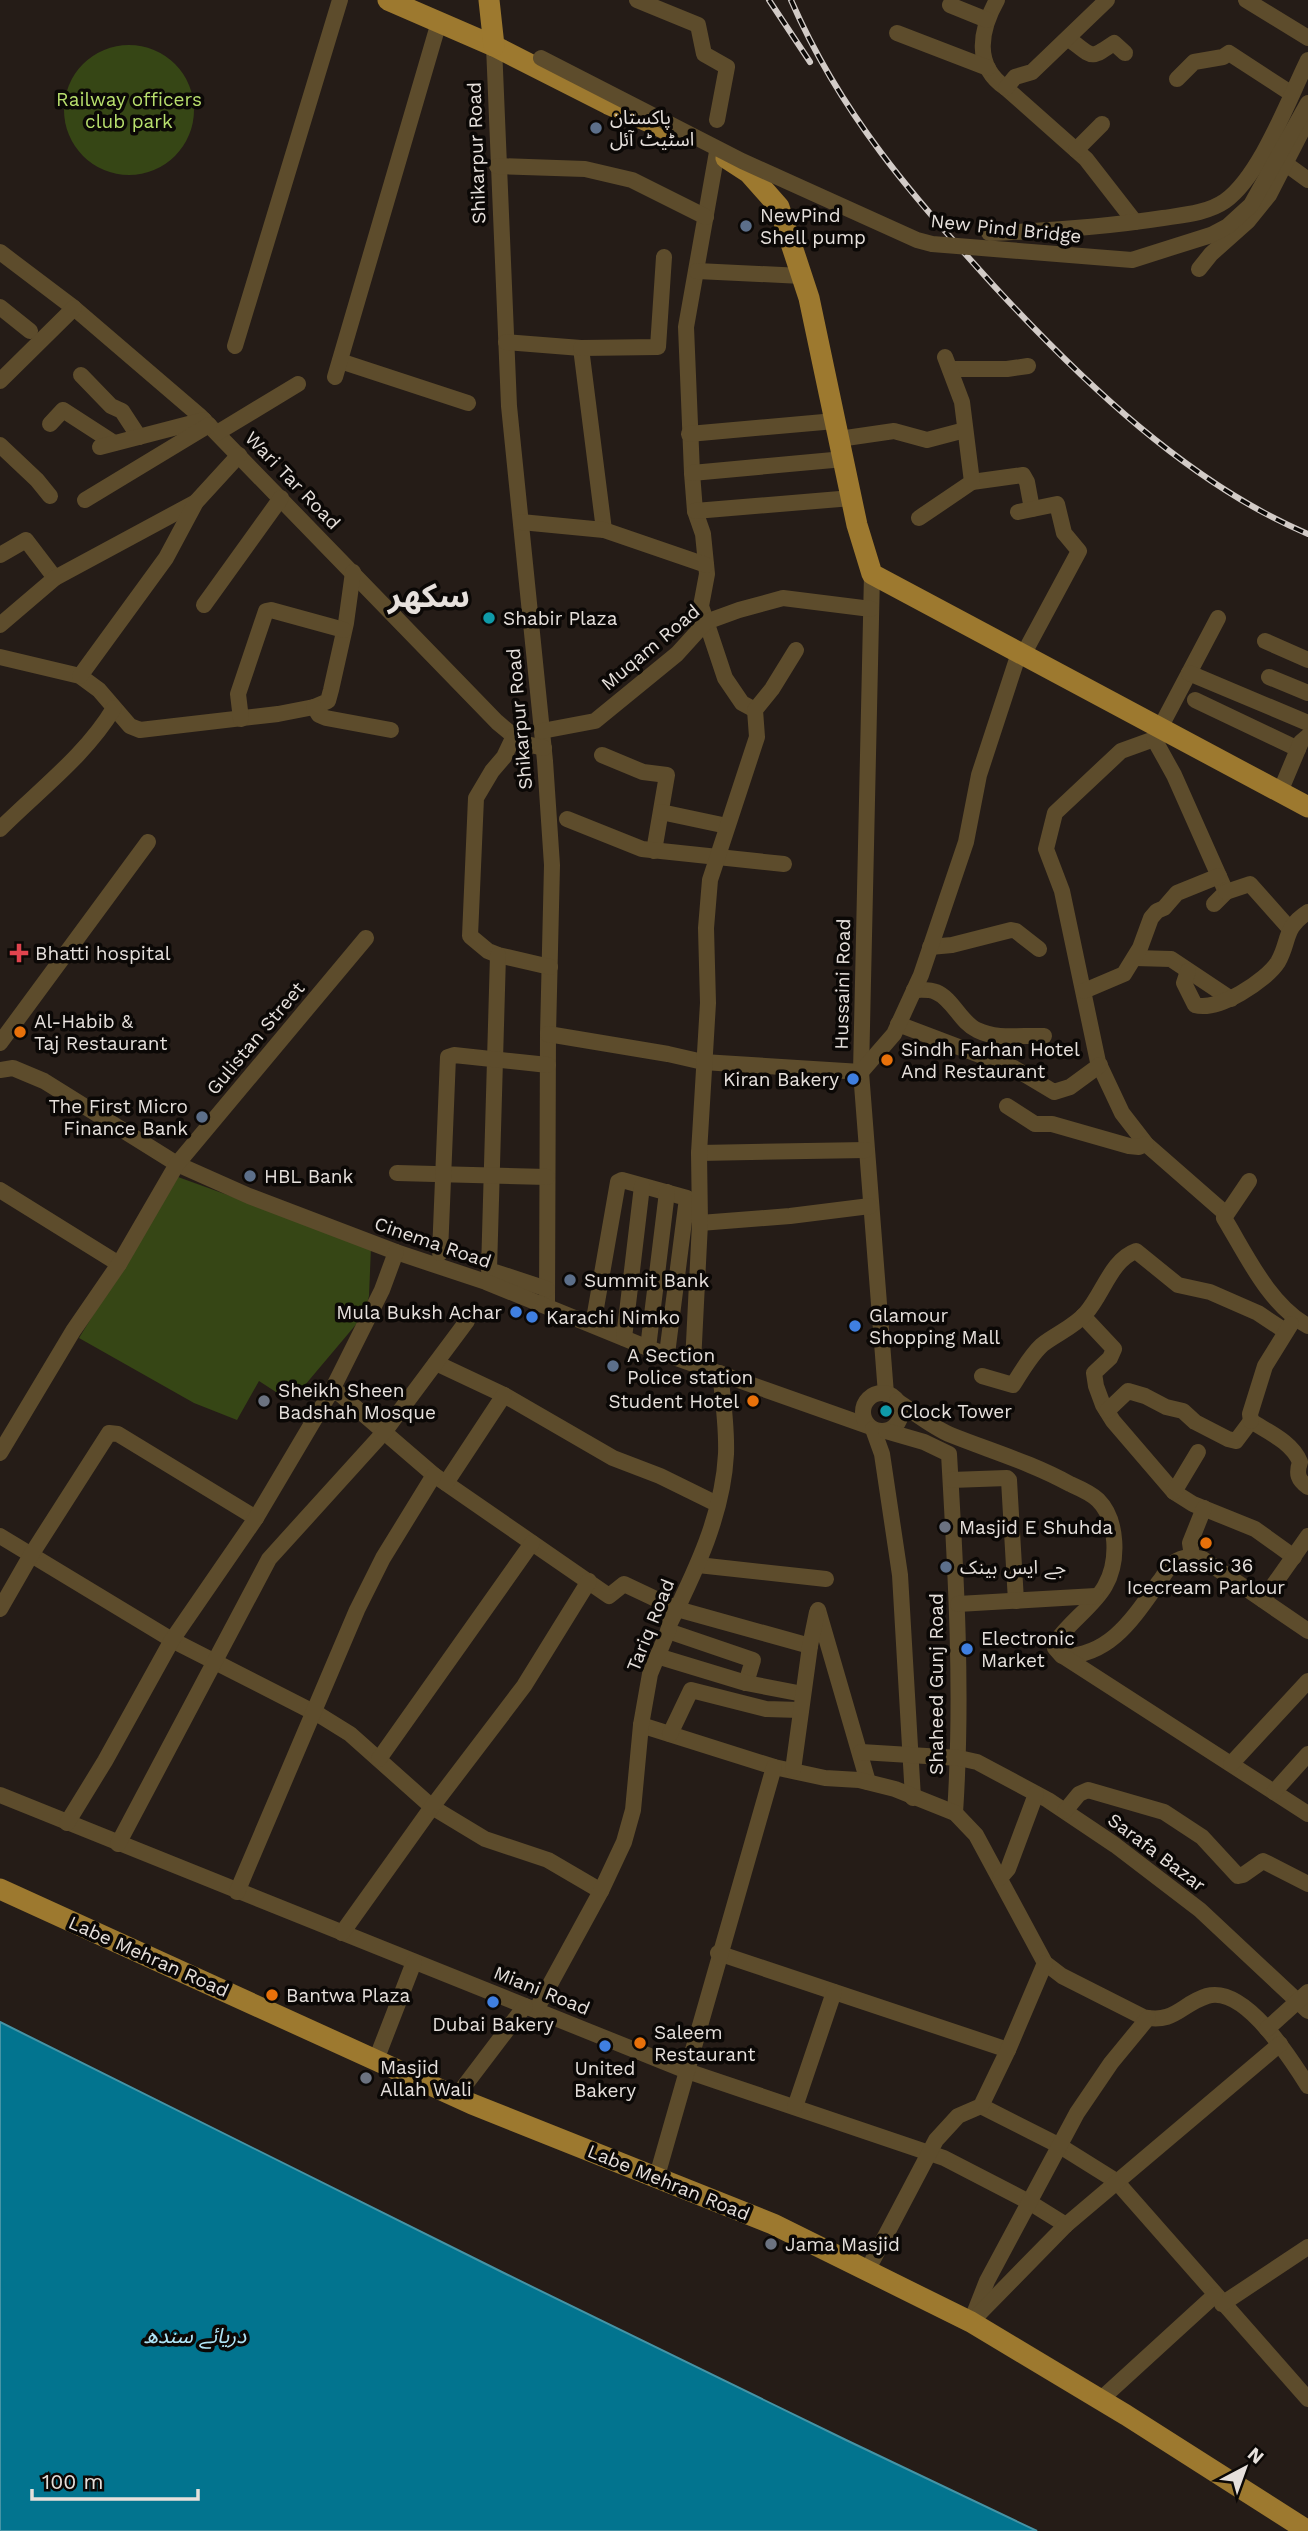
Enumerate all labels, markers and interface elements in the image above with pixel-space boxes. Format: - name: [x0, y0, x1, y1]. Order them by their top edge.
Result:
- street label: Shikarpur Road: [463, 82, 490, 224]
- park label: Railway officers club park: [56, 88, 202, 133]
- place label: پاکستان اسٹیٹ آئل: [610, 106, 694, 151]
- marker: پاکستان اسٹیٹ آئل: [588, 120, 604, 136]
- place label: NewPind Shell pump: [760, 204, 866, 249]
- street label: New Pind Bridge: [929, 209, 1082, 248]
- marker: NewPind Shell pump: [738, 218, 754, 234]
- street label: Wari Tar Road: [240, 426, 345, 534]
- district label: سکھر: [386, 576, 470, 615]
- street label: Muqam Road: [596, 600, 704, 695]
- place label: Shabir Plaza: [503, 607, 618, 630]
- marker: Shabir Plaza: [481, 610, 497, 626]
- street label: Shikarpur Road: [502, 647, 537, 791]
- street label: Hussaini Road: [830, 918, 855, 1050]
- place label: Bhatti hospital: [35, 942, 171, 965]
- marker: Bhatti hospital: [9, 943, 29, 963]
- street label: Gulistan Street: [201, 977, 309, 1100]
- place label: Al-Habib & Taj Restaurant: [34, 1010, 167, 1055]
- marker: Al-Habib & Taj Restaurant: [12, 1024, 28, 1040]
- place label: Sindh Farhan Hotel And Restaurant: [901, 1038, 1080, 1083]
- marker: Sindh Farhan Hotel And Restaurant: [879, 1052, 895, 1068]
- place label: Kiran Bakery: [723, 1068, 839, 1091]
- marker: Kiran Bakery: [845, 1071, 861, 1087]
- place label: The First Micro Finance Bank: [48, 1095, 188, 1140]
- marker: The First Micro Finance Bank: [194, 1109, 210, 1125]
- place label: HBL Bank: [264, 1165, 354, 1188]
- marker: HBL Bank: [242, 1168, 258, 1184]
- street label: Cinema Road: [371, 1212, 494, 1273]
- place label: Summit Bank: [584, 1269, 709, 1292]
- marker: Summit Bank: [562, 1272, 578, 1288]
- place label: Mula Buksh Achar: [336, 1301, 502, 1324]
- marker: Mula Buksh Achar: [508, 1304, 524, 1320]
- place label: Glamour Shopping Mall: [869, 1304, 1000, 1349]
- place label: Karachi Nimko: [546, 1306, 680, 1329]
- marker: Karachi Nimko: [524, 1309, 540, 1325]
- marker: Glamour Shopping Mall: [847, 1318, 863, 1334]
- place label: A Section Police station: [627, 1344, 753, 1389]
- marker: A Section Police station: [605, 1358, 621, 1374]
- place label: Sheikh Sheen Badshah Mosque: [278, 1379, 436, 1424]
- place label: Student Hotel: [608, 1390, 739, 1413]
- marker: Sheikh Sheen Badshah Mosque: [256, 1393, 272, 1409]
- marker: Student Hotel: [745, 1393, 761, 1409]
- place label: Clock Tower: [900, 1400, 1012, 1423]
- marker: Clock Tower: [878, 1403, 894, 1419]
- place label: Masjid E Shuhda: [959, 1516, 1113, 1539]
- marker: Masjid E Shuhda: [937, 1519, 953, 1535]
- marker: Classic 36 Icecream Parlour: [1198, 1535, 1214, 1551]
- place label: Classic 36 Icecream Parlour: [1127, 1554, 1285, 1599]
- place label: جے ایس بینک: [960, 1556, 1066, 1580]
- marker: جے ایس بینک: [938, 1559, 954, 1575]
- street label: Tariq Road: [621, 1575, 679, 1675]
- street label: Shaheed Gunj Road: [925, 1593, 948, 1775]
- place label: Electronic Market: [981, 1627, 1075, 1672]
- marker: Electronic Market: [959, 1641, 975, 1657]
- street label: Sarafa Bazar: [1103, 1808, 1210, 1897]
- street label: Labe Mehran Road: [65, 1911, 233, 2002]
- street label: Miani Road: [490, 1961, 593, 2020]
- place label: Bantwa Plaza: [286, 1984, 411, 2007]
- marker: Bantwa Plaza: [264, 1987, 280, 2003]
- marker: Dubai Bakery: [485, 1994, 501, 2010]
- place label: Dubai Bakery: [432, 2013, 554, 2036]
- place label: Saleem Restaurant: [654, 2021, 756, 2066]
- marker: Saleem Restaurant: [632, 2035, 648, 2051]
- marker: United Bakery: [597, 2038, 613, 2054]
- place label: Masjid Allah Wali: [380, 2056, 472, 2101]
- place label: United Bakery: [574, 2057, 636, 2102]
- marker: Masjid Allah Wali: [358, 2070, 374, 2086]
- street label: Labe Mehran Road: [584, 2139, 753, 2226]
- place label: Jama Masjid: [785, 2233, 900, 2256]
- marker: Jama Masjid: [763, 2236, 779, 2252]
- water label: دریائے سندھ: [144, 2323, 247, 2349]
- north arrow: [1210, 2433, 1280, 2503]
- text: N: [1243, 2442, 1269, 2469]
- scale bar: [32, 2458, 198, 2502]
- text: 100 m: [42, 2469, 104, 2494]

